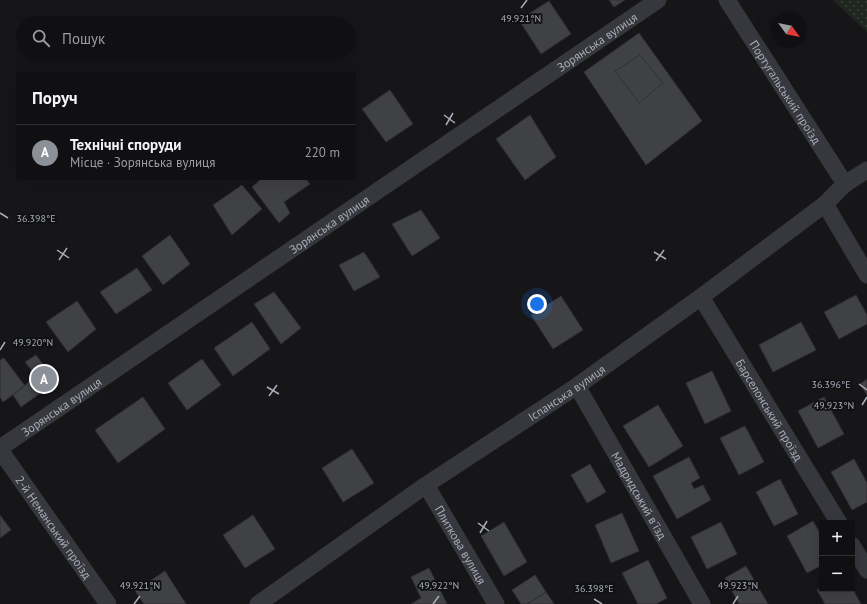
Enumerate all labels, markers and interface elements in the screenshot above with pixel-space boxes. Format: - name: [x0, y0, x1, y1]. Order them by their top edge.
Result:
- street label: Зорянська вулиця: [554, 9, 640, 74]
- text: 49.921°N: [501, 12, 541, 25]
- north arrow: [771, 12, 807, 48]
- search box: [16, 16, 356, 60]
- icon: search: [30, 27, 52, 49]
- text: Пошук: [62, 29, 105, 48]
- street label: Португальський проїзд: [747, 37, 825, 147]
- text: Поруч: [32, 87, 78, 109]
- text: Технічні споруди: [70, 135, 181, 154]
- text: A: [41, 144, 49, 161]
- text: 220 m: [305, 144, 340, 161]
- text: Місце · Зорянська вулиця: [70, 154, 215, 171]
- street label: Зорянська вулиця: [286, 191, 372, 257]
- text: 36.398°E: [17, 212, 56, 225]
- your location: [527, 294, 547, 314]
- text: 49.920°N: [13, 336, 53, 349]
- street label: Барселонський проїзд: [733, 356, 807, 464]
- street label: Іспанська вулиця: [525, 361, 608, 424]
- pin: A: [31, 364, 57, 394]
- street label: Зорянська вулиця: [18, 374, 104, 439]
- text: 36.396°E: [812, 378, 851, 391]
- text: 49.923°N: [814, 399, 854, 412]
- street label: Мадридський в'їзд: [609, 449, 671, 542]
- street label: 2-й Неманський проїзд: [13, 472, 96, 582]
- street label: Плиткова вулиця: [432, 502, 490, 587]
- map controls: [819, 520, 855, 592]
- button: +: [819, 520, 855, 556]
- button: −: [819, 556, 855, 592]
- text: 49.921°N: [120, 579, 160, 592]
- text: 49.922°N: [419, 579, 459, 592]
- text: 49.923°N: [718, 579, 758, 592]
- text: 36.398°E: [575, 582, 614, 595]

